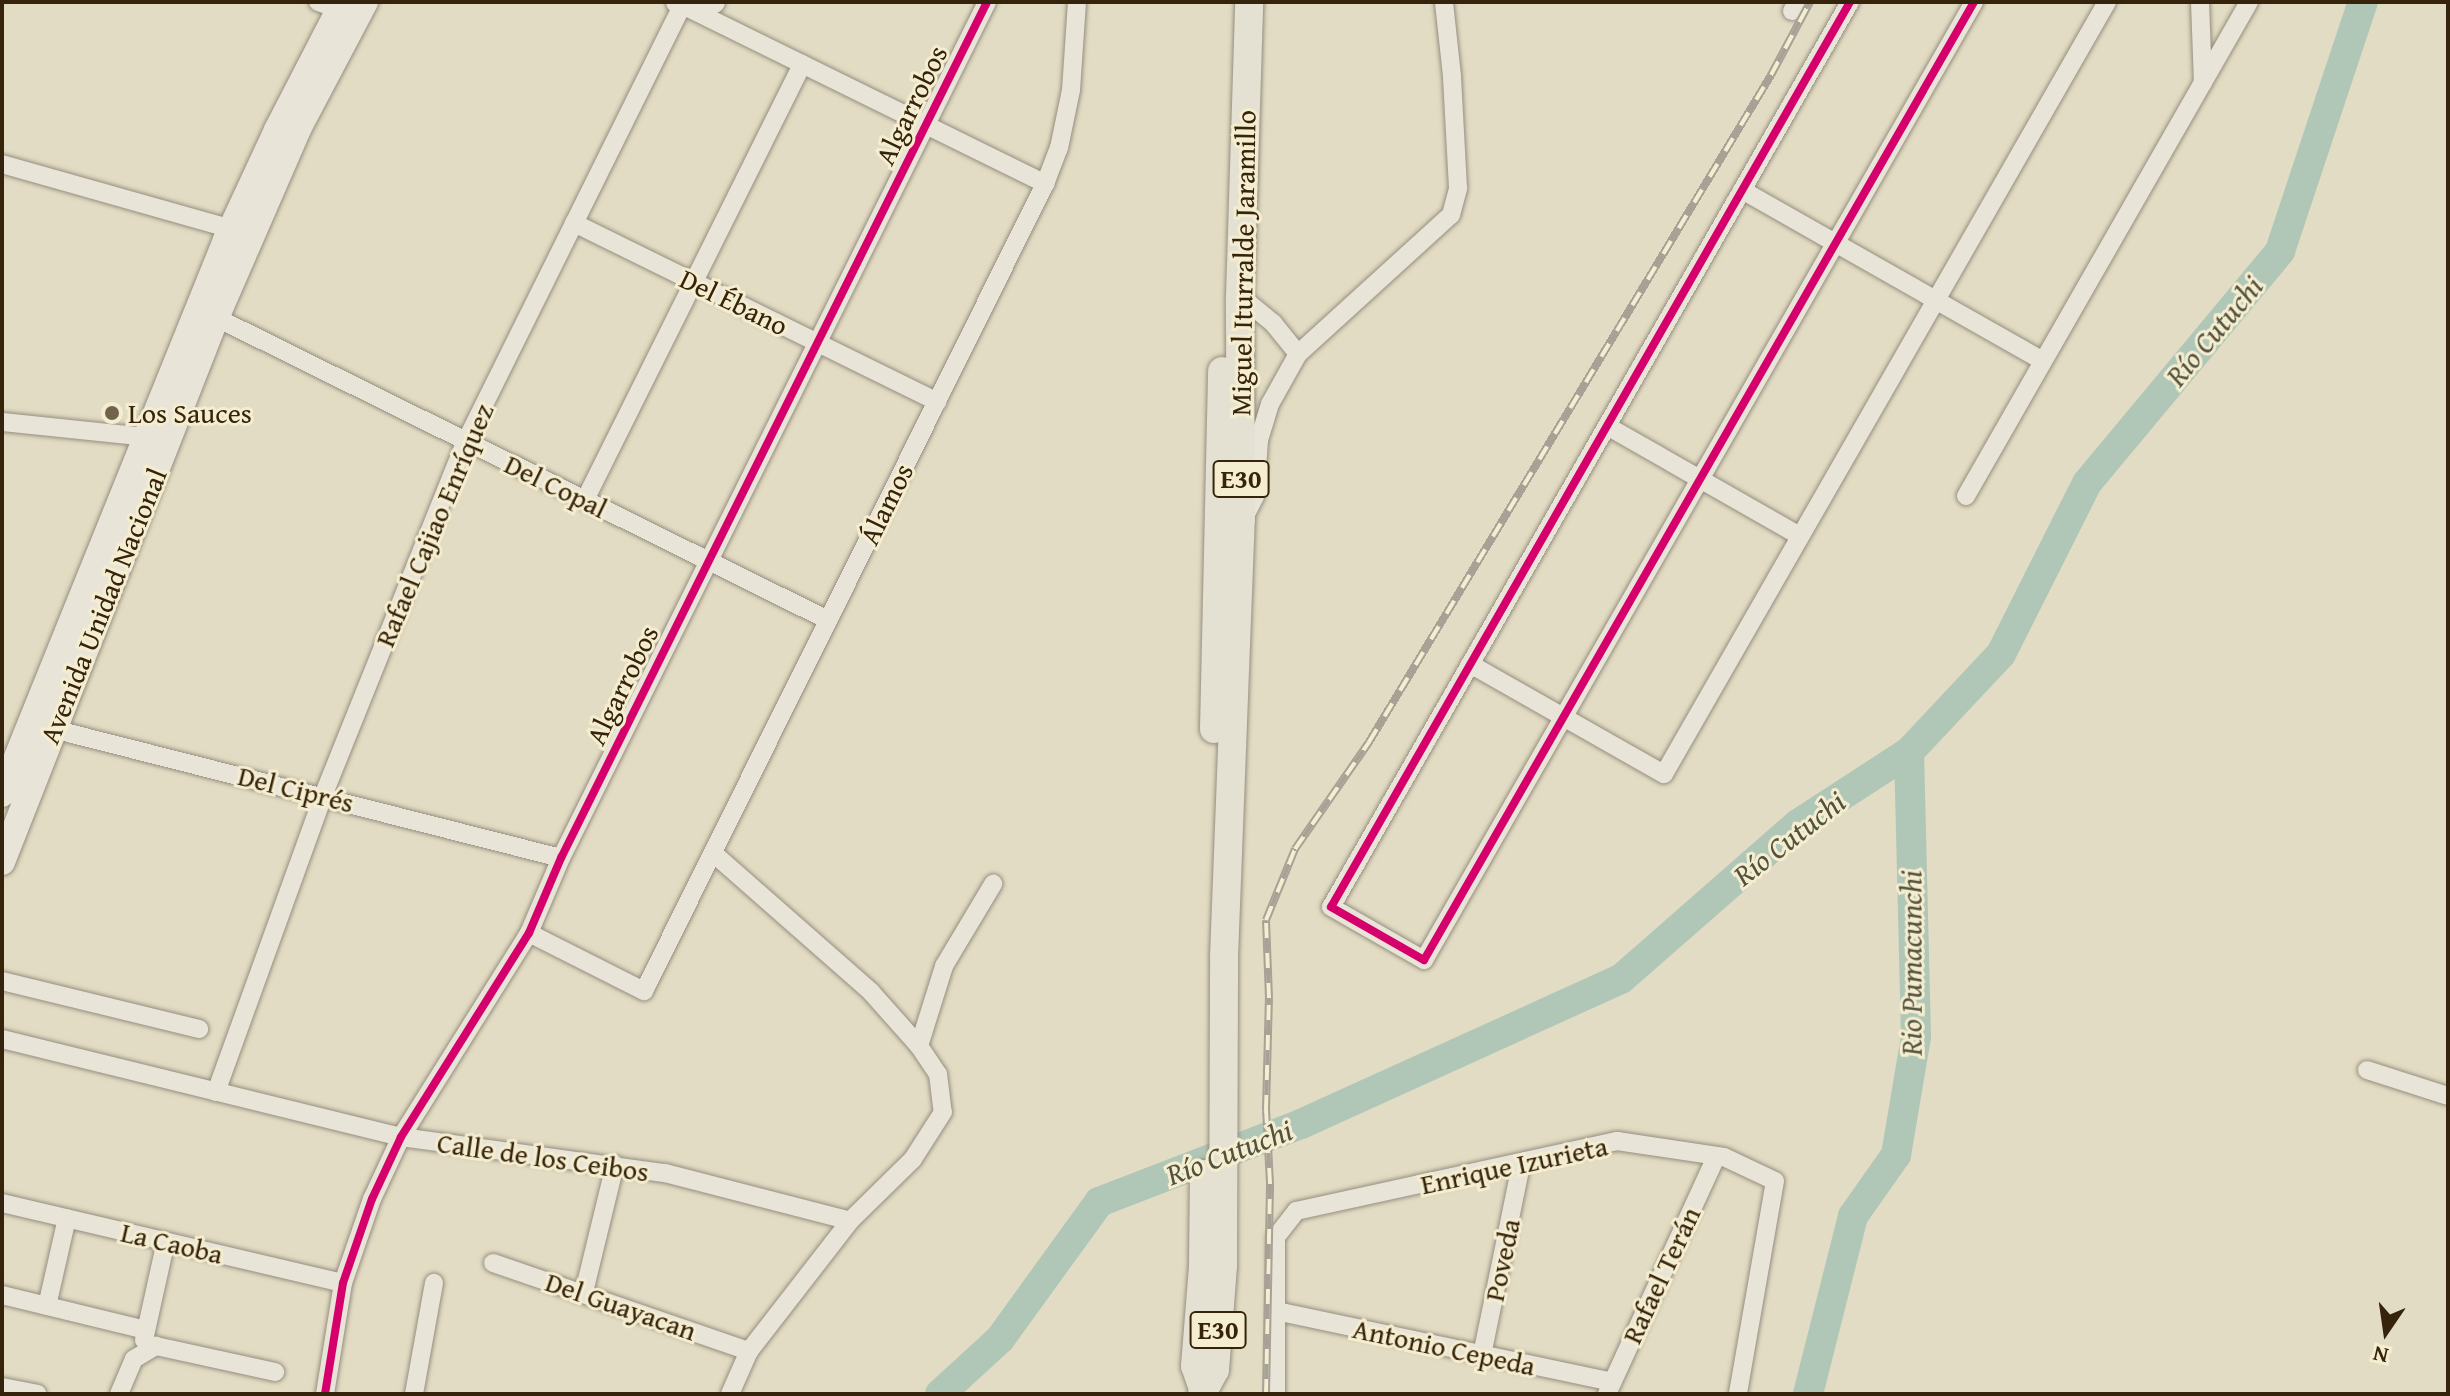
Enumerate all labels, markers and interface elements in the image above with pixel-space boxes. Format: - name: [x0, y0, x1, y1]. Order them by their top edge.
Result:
- street label: Algarrobos: [868, 40, 954, 170]
- street label: Miguel Iturralde Jaramillo: [1224, 110, 1262, 416]
- street label: Del Ébano: [674, 261, 794, 343]
- water label: Río Cutuchi: [2158, 269, 2270, 393]
- place label: Los Sauces: [128, 396, 252, 430]
- street label: Rafael Cajiao Enríquez: [368, 398, 500, 652]
- marker: Los Sauces: [103, 404, 121, 422]
- street label: Del Copal: [499, 447, 613, 525]
- road number: E30: [1211, 457, 1271, 501]
- street label: Álamos: [852, 458, 920, 550]
- street label: Avenida Unidad Nacional: [32, 463, 174, 749]
- street label: Algarrobos: [579, 620, 665, 750]
- street label: Del Ciprés: [235, 758, 357, 820]
- water label: Río Cutuchi: [1726, 783, 1852, 893]
- water label: Rio Pumacunchi: [1893, 870, 1929, 1056]
- water label: Río Cutuchi: [1161, 1112, 1297, 1192]
- street label: Calle de los Ceibos: [435, 1126, 651, 1188]
- street label: Enrique Izurieta: [1418, 1129, 1610, 1201]
- street label: Rafael Terán: [1615, 1201, 1707, 1349]
- street label: La Caoba: [118, 1215, 226, 1271]
- street label: Poveda: [1477, 1216, 1527, 1304]
- street label: Del Guayacan: [541, 1265, 701, 1347]
- north arrow: [2346, 1292, 2426, 1372]
- road number: E30: [1188, 1308, 1248, 1352]
- street label: Antonio Cepeda: [1350, 1311, 1538, 1383]
- text: N: [2370, 1338, 2391, 1373]

